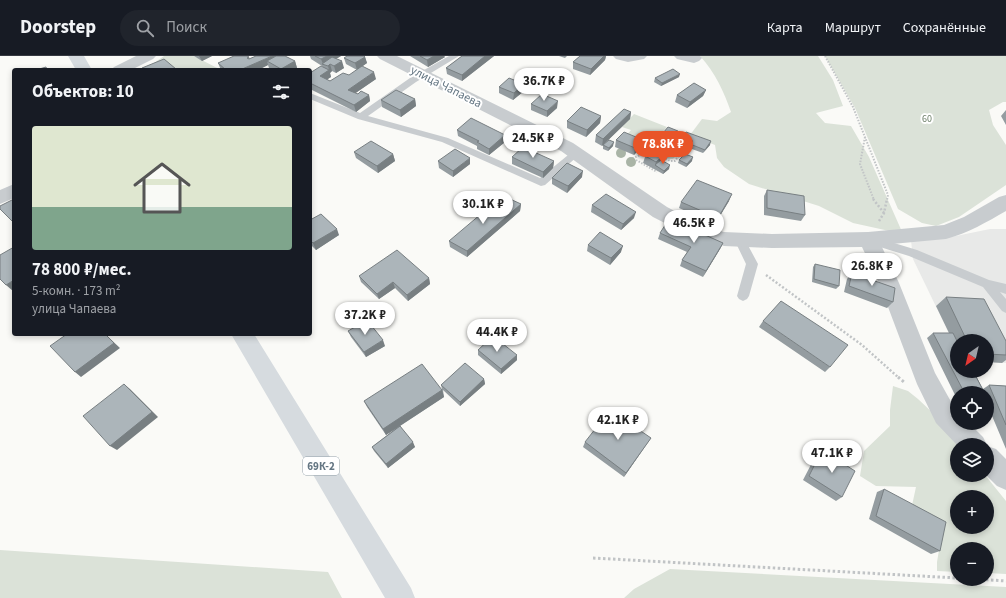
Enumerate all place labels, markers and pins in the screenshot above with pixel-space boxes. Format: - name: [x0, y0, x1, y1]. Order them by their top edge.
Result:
- pin: 36.7K ₽: [507, 68, 581, 102]
- pin: 24.5K ₽: [496, 125, 570, 159]
- pin: 78.8K ₽: [626, 131, 700, 165]
- pin: 30.1K ₽: [446, 191, 520, 225]
- pin: 46.5K ₽: [657, 210, 731, 244]
- pin: 26.8K ₽: [835, 253, 909, 287]
- pin: 37.2K ₽: [328, 302, 402, 336]
- pin: 44.4K ₽: [460, 319, 534, 353]
- pin: 42.1K ₽: [581, 407, 655, 441]
- pin: 47.1K ₽: [795, 440, 869, 474]

